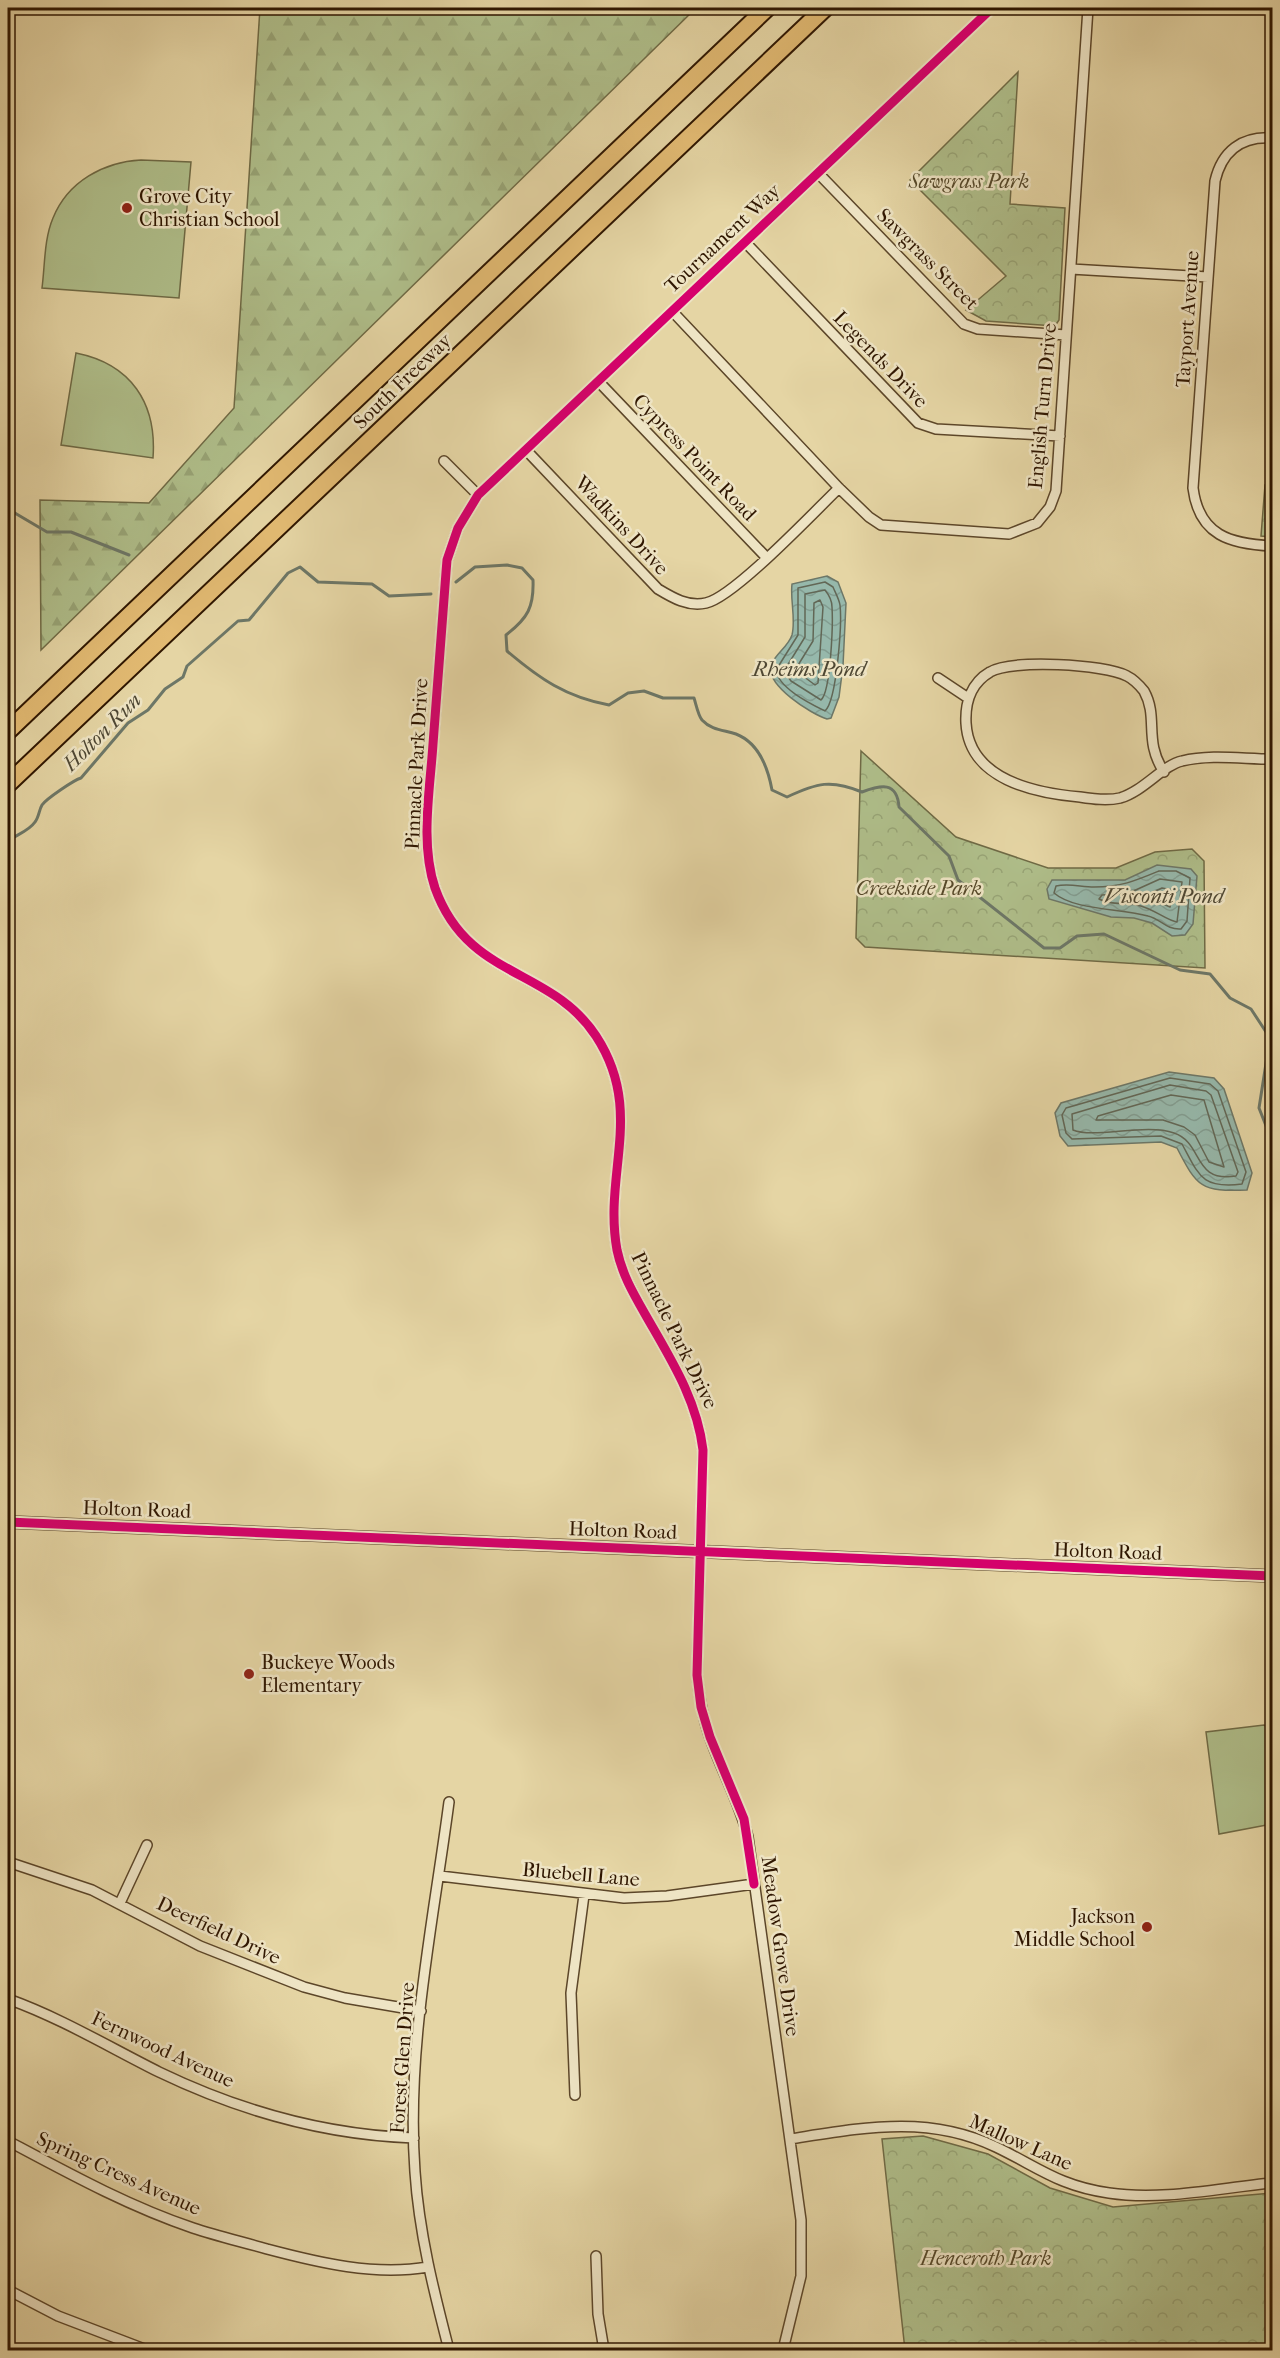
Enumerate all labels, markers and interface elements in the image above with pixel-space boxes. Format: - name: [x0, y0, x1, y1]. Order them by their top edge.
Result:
- park label: Sawgrass Park: [908, 170, 1029, 193]
- street label: Tournament Way: [660, 178, 786, 298]
- place label: Grove City Christian School: [139, 185, 280, 231]
- marker: Grove City Christian School: [120, 201, 134, 215]
- street label: Sawgrass Street: [872, 204, 983, 315]
- street label: Tayport Avenue: [1171, 250, 1204, 388]
- street label: Legends Drive: [829, 306, 933, 413]
- street label: English Turn Drive: [1024, 322, 1061, 490]
- street label: South Freeway: [349, 328, 457, 434]
- street label: Cypress Point Road: [628, 389, 762, 526]
- street label: Wadkins Drive: [569, 470, 673, 580]
- water label: Rheims Pond: [750, 657, 868, 681]
- street label: Pinnacle Park Drive: [401, 678, 432, 850]
- water label: Holton Run: [57, 688, 146, 777]
- park label: Creekside Park: [856, 877, 982, 900]
- water label: Visconti Pond: [1104, 884, 1226, 908]
- street label: Pinnacle Park Drive: [627, 1248, 723, 1412]
- street label: Holton Road: [82, 1496, 193, 1523]
- street label: Holton Road: [568, 1517, 679, 1544]
- street label: Holton Road: [1053, 1538, 1164, 1565]
- place label: Buckeye Woods Elementary: [261, 1651, 395, 1697]
- marker: Buckeye Woods Elementary: [242, 1667, 256, 1681]
- street label: Meadow Grove Drive: [756, 1854, 805, 2038]
- street label: Bluebell Lane: [521, 1858, 641, 1891]
- street label: Deerfield Drive: [153, 1892, 284, 1969]
- place label: Jackson Middle School: [1014, 1905, 1135, 1951]
- marker: Jackson Middle School: [1140, 1920, 1154, 1934]
- street label: Forest Glen Drive: [386, 1981, 419, 2135]
- street label: Fernwood Avenue: [88, 2006, 238, 2093]
- street label: Mallow Lane: [966, 2110, 1076, 2175]
- street label: Spring Cress Avenue: [33, 2127, 205, 2220]
- park label: Henceroth Park: [920, 2247, 1051, 2270]

